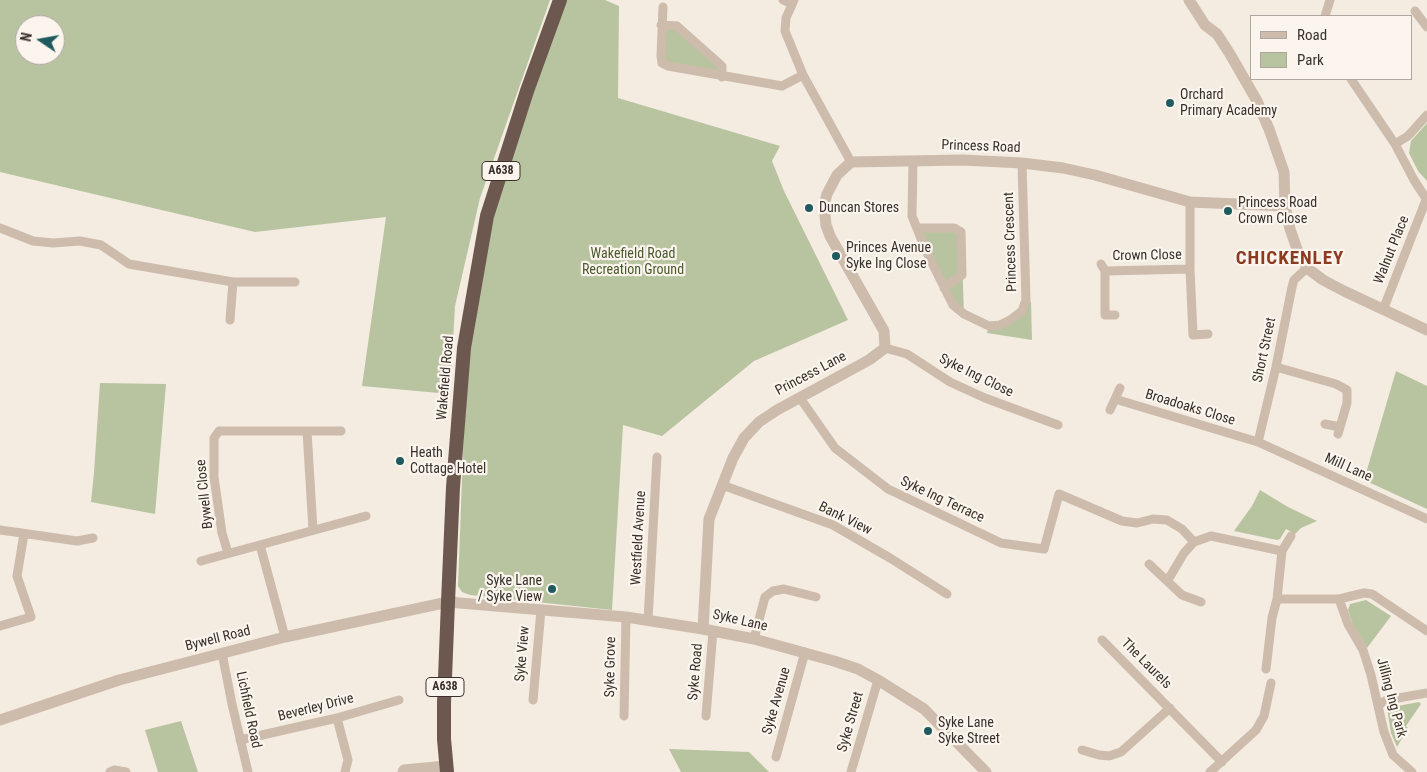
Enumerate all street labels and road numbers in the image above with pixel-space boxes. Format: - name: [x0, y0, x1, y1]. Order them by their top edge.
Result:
- street label: Princess Road: [941, 137, 1021, 157]
- road number: A638: [482, 162, 520, 180]
- street label: Princess Crescent: [1001, 192, 1021, 292]
- street label: Walnut Place: [1371, 213, 1413, 287]
- street label: Crown Close: [1112, 247, 1182, 265]
- street label: Short Street: [1250, 316, 1280, 384]
- street label: Wakefield Road: [434, 335, 458, 421]
- street label: Princess Lane: [773, 348, 849, 400]
- street label: Syke Ing Close: [936, 351, 1016, 401]
- street label: Broadoaks Close: [1143, 386, 1237, 430]
- street label: Mill Lane: [1322, 450, 1374, 486]
- street label: Bywell Close: [193, 458, 217, 530]
- street label: Syke Ing Terrace: [897, 473, 987, 527]
- street label: Westfield Avenue: [628, 490, 650, 586]
- street label: Bank View: [816, 499, 874, 539]
- street label: Syke Lane: [711, 607, 769, 635]
- street label: Bywell Road: [184, 623, 252, 655]
- street label: Syke View: [512, 625, 534, 683]
- street label: The Laurels: [1117, 635, 1175, 693]
- street label: Syke Grove: [602, 636, 620, 698]
- street label: Syke Road: [685, 643, 707, 701]
- street label: Jilling Ing Park: [1372, 656, 1410, 740]
- street label: Syke Avenue: [759, 665, 795, 737]
- street label: Lichfield Road: [232, 670, 264, 750]
- road number: A638: [426, 678, 464, 696]
- street label: Beverley Drive: [276, 690, 356, 726]
- street label: Syke Street: [834, 690, 868, 754]

